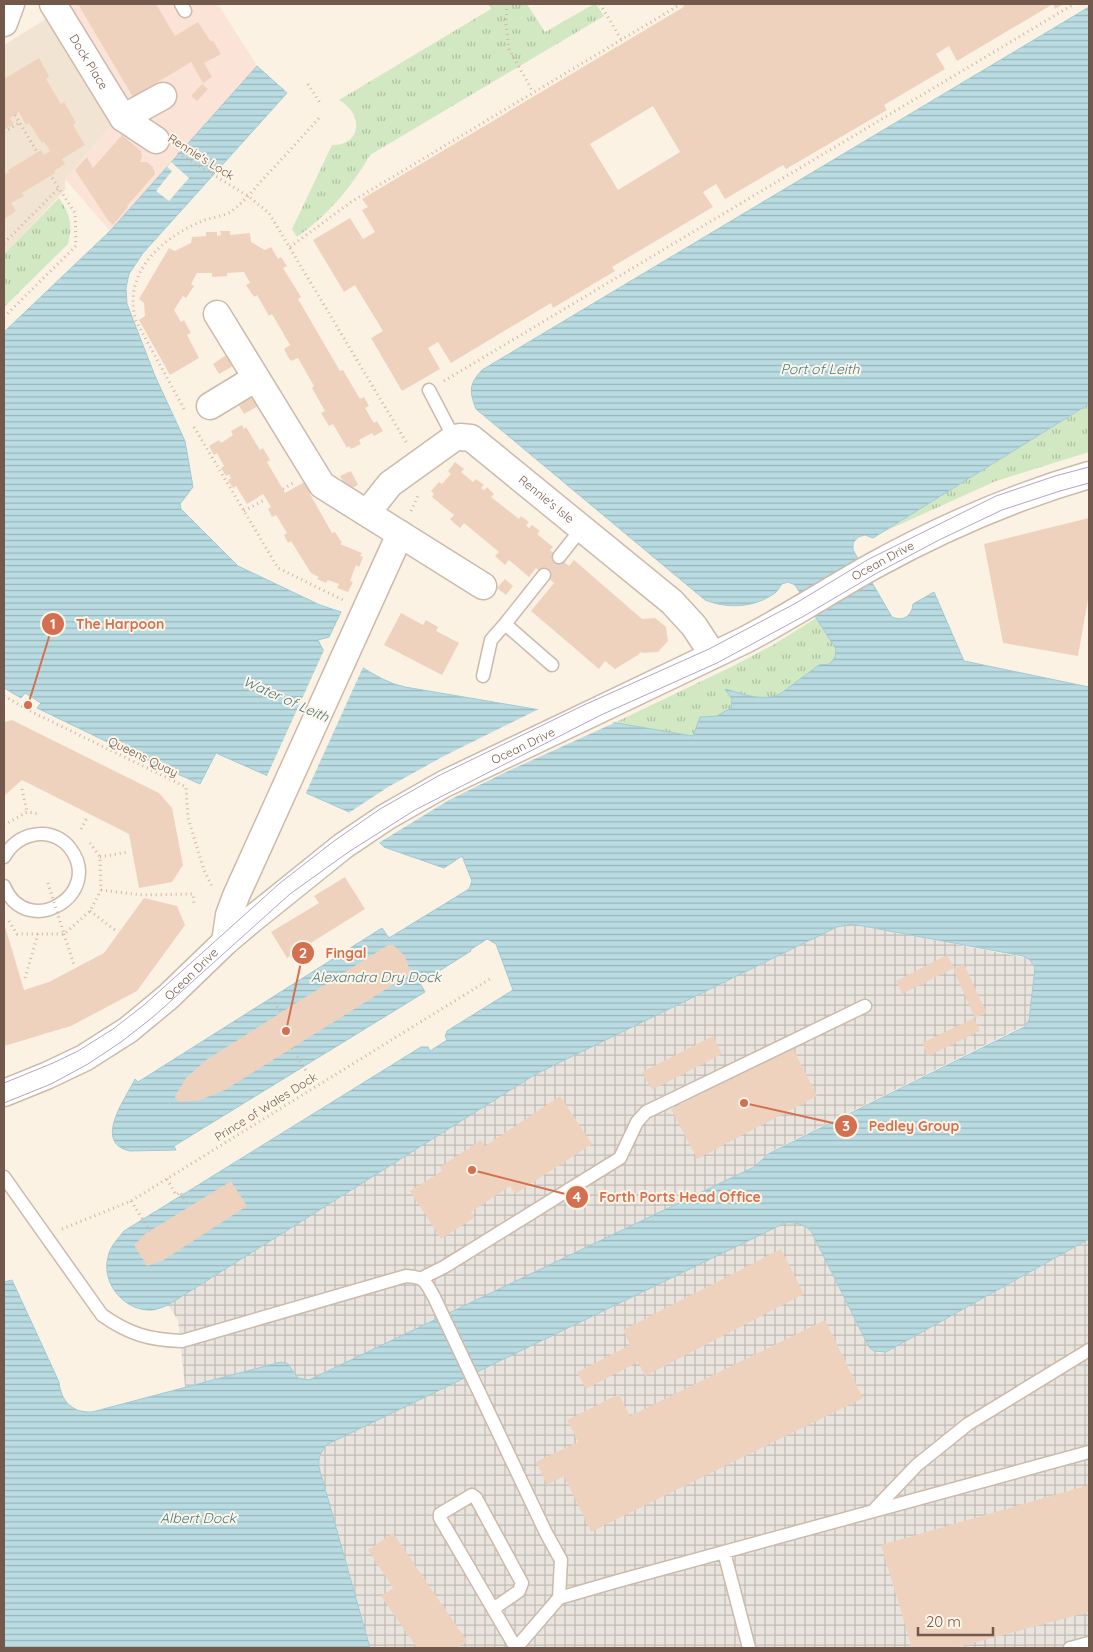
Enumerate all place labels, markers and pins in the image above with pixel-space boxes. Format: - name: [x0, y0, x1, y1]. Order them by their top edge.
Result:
- callout: The Harpoon: [41, 610, 175, 639]
- callout: Fingal: [291, 938, 377, 967]
- callout: Pedley Group: [833, 1111, 969, 1140]
- callout: Forth Ports Head Office: [564, 1182, 771, 1211]

